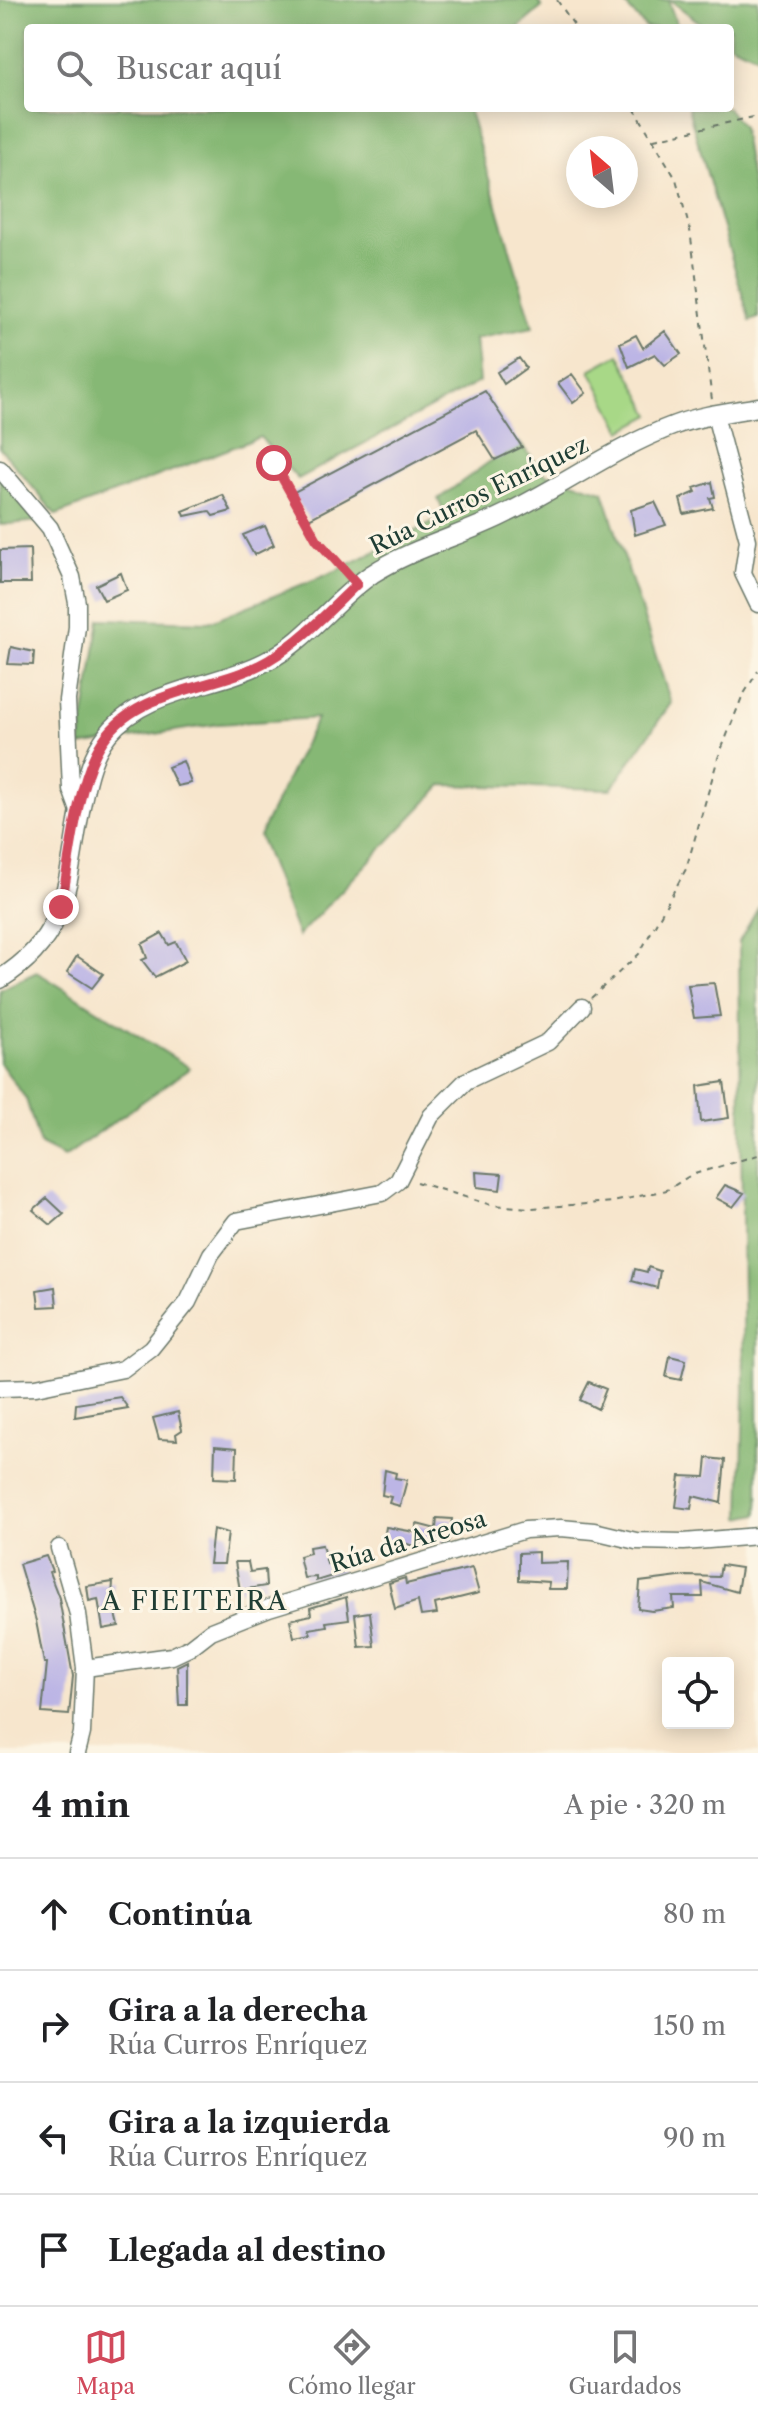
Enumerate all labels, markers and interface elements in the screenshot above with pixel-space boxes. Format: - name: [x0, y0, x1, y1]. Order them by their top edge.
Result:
- search box: [24, 24, 734, 112]
- icon: search: [52, 46, 96, 90]
- text: Buscar aquí: [116, 50, 282, 87]
- north arrow: [566, 136, 638, 208]
- street label: Rúa Curros Enríquez: [365, 429, 593, 561]
- route start: [256, 445, 292, 481]
- route end: [43, 889, 79, 925]
- street label: Rúa da Areosa: [326, 1503, 490, 1579]
- district label: A FIEITEIRA: [100, 1585, 289, 1617]
- map controls: [662, 1657, 734, 1729]
- button: locate: [662, 1657, 734, 1729]
- text: 4 min: [32, 1784, 130, 1826]
- text: A pie · 320 m: [564, 1789, 726, 1821]
- icon: ahead: [32, 1892, 76, 1936]
- text: Continúa: [108, 1896, 252, 1933]
- text: 80 m: [663, 1898, 726, 1930]
- text: Gira a la derecha: [108, 1992, 367, 2029]
- icon: right: [32, 2004, 76, 2048]
- text: 150 m: [653, 2010, 726, 2042]
- text: Rúa Curros Enríquez: [108, 2029, 368, 2061]
- text: Gira a la izquierda: [108, 2104, 390, 2141]
- icon: left: [32, 2116, 76, 2160]
- text: 90 m: [663, 2122, 726, 2154]
- text: Rúa Curros Enríquez: [108, 2141, 368, 2173]
- icon: arrive: [32, 2228, 76, 2272]
- text: Llegada al destino: [108, 2232, 386, 2269]
- tab: Mapa: [76, 2325, 135, 2400]
- tab: Cómo llegar: [288, 2325, 416, 2400]
- tab: Guardados: [568, 2325, 682, 2400]

